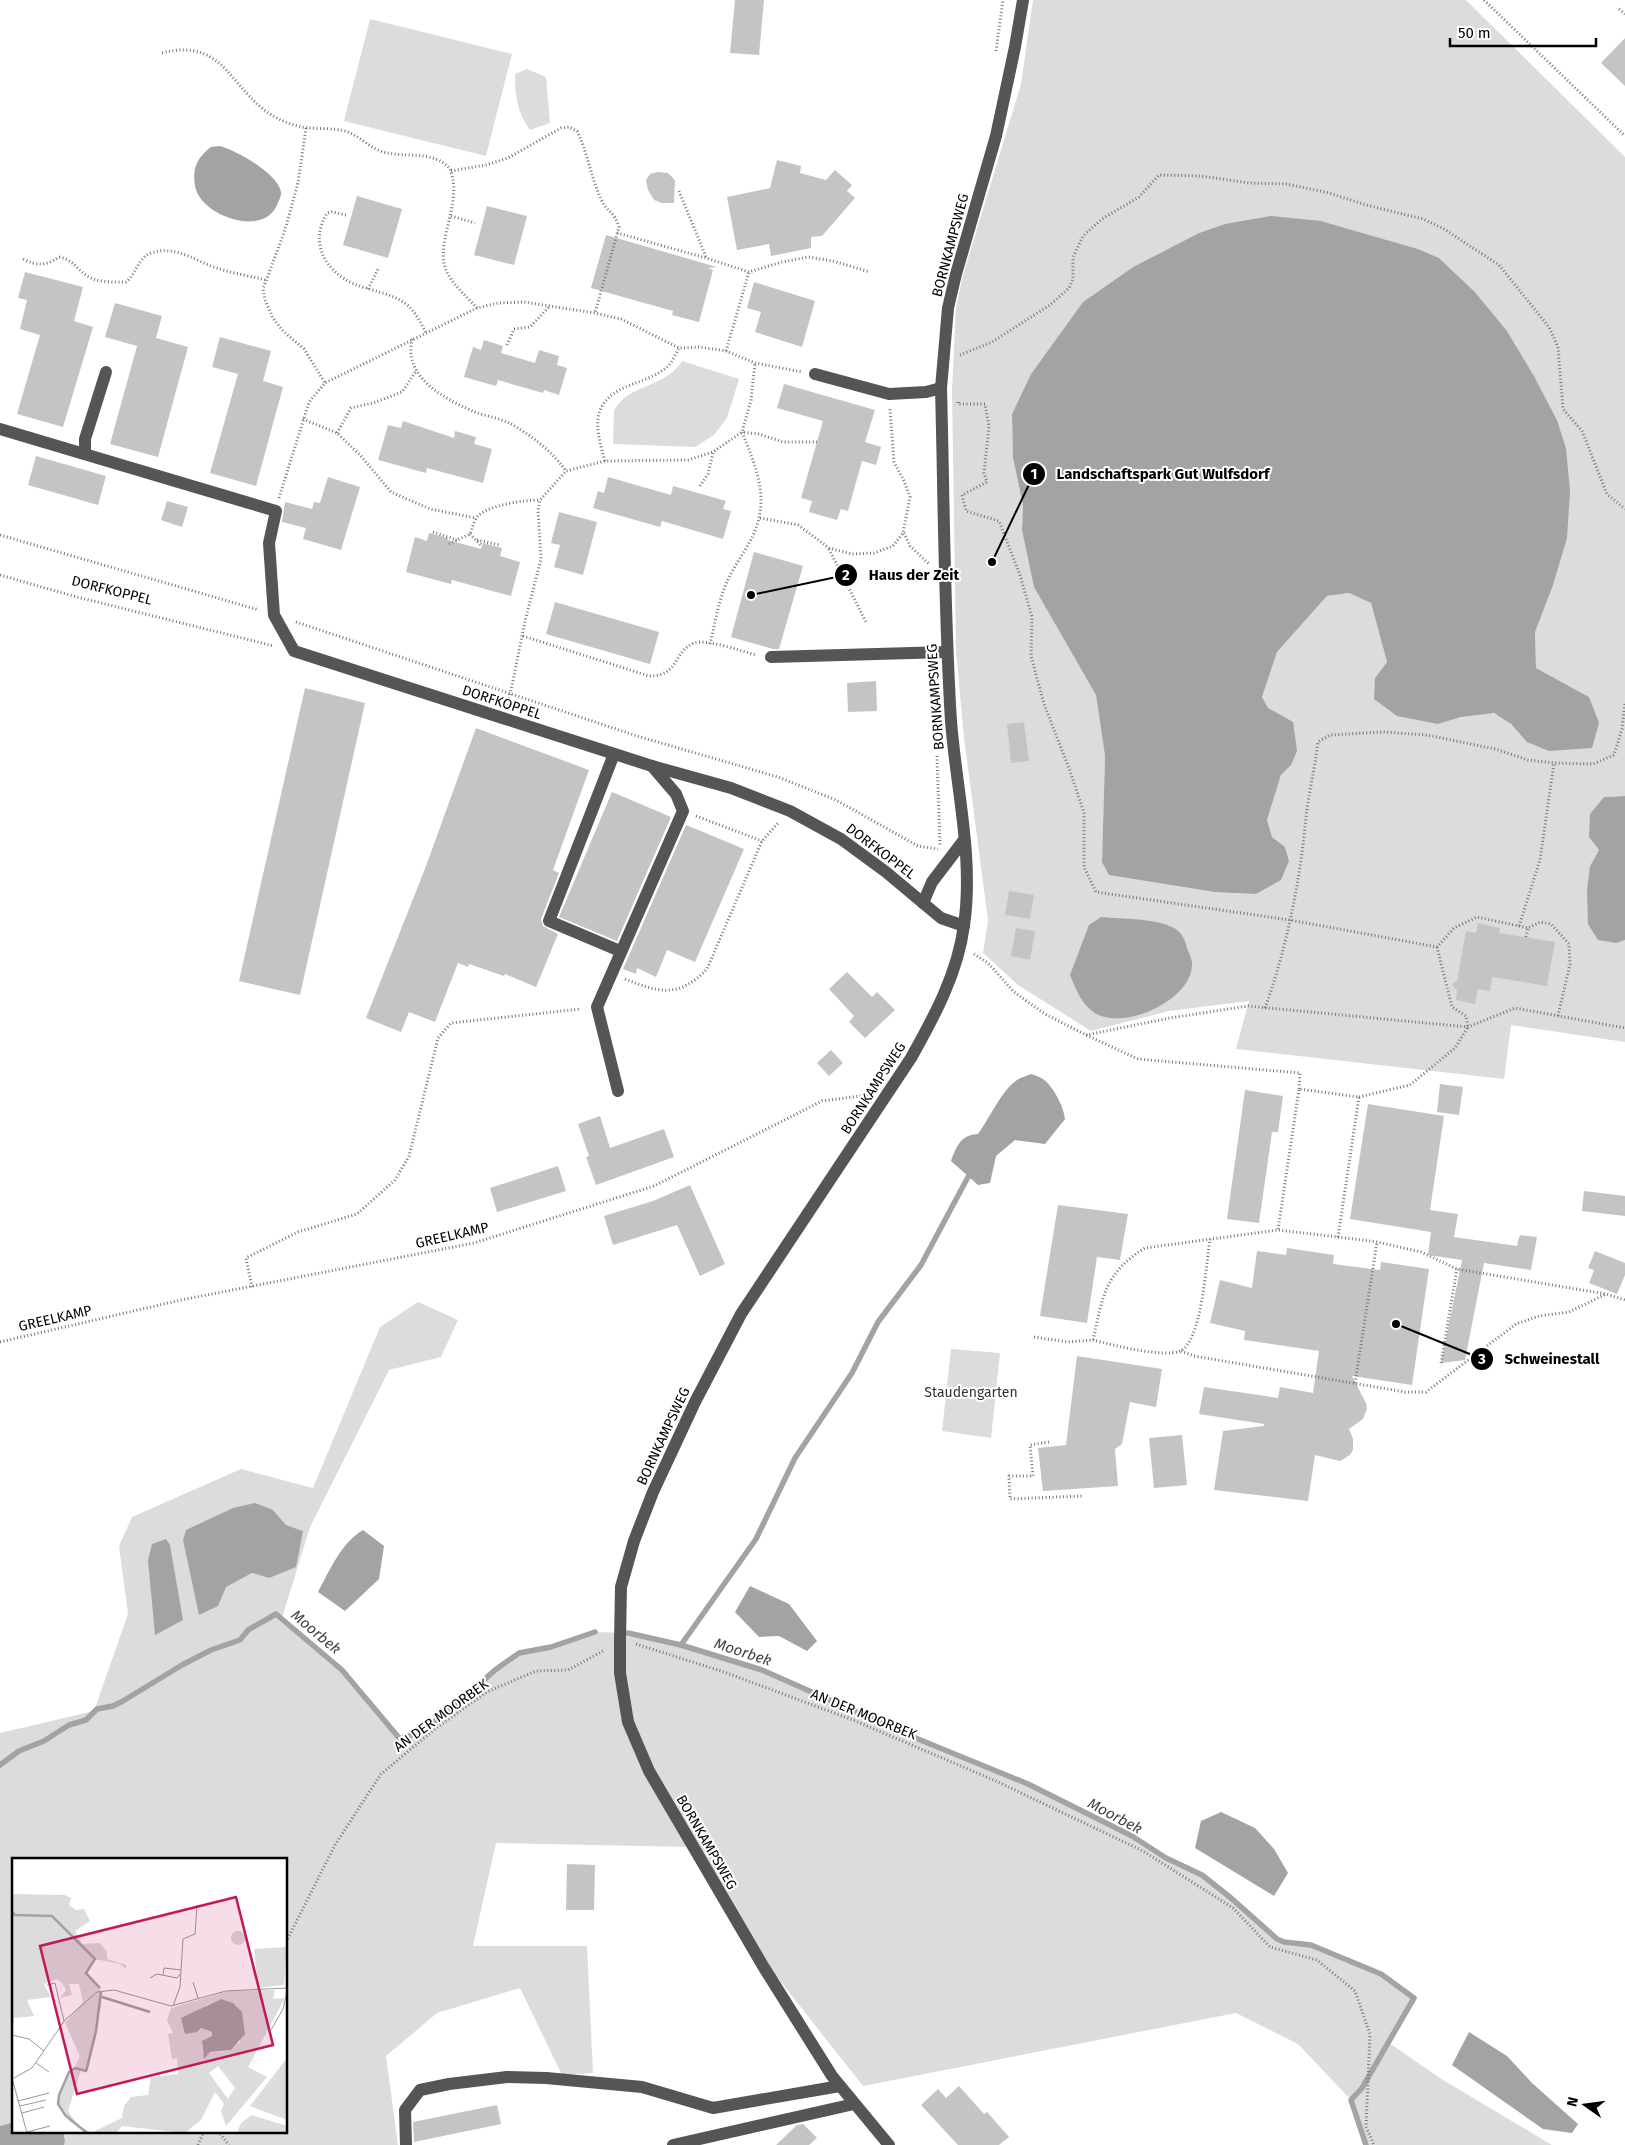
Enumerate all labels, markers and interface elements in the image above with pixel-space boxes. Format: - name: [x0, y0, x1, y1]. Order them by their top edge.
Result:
- scale bar: [1450, 15, 1596, 47]
- text: 50 m: [1458, 24, 1491, 42]
- street label: BORNKAMPSWEG: [928, 192, 972, 299]
- callout: Landschaftspark Gut Wulfsdorf: [1022, 459, 1279, 489]
- text: 1: [1031, 465, 1037, 483]
- text: Landschaftspark Gut Wulfsdorf: [1057, 465, 1271, 483]
- callout: Haus der Zeit: [834, 560, 969, 590]
- text: 2: [842, 566, 850, 584]
- text: Haus der Zeit: [869, 566, 959, 584]
- street label: DORFKOPPEL: [70, 572, 154, 609]
- street label: BORNKAMPSWEG: [923, 643, 948, 751]
- street label: DORFKOPPEL: [460, 682, 544, 723]
- street label: DORFKOPPEL: [843, 820, 919, 883]
- street label: BORNKAMPSWEG: [837, 1039, 910, 1138]
- street label: GREELKAMP: [414, 1219, 490, 1252]
- street label: GREELKAMP: [17, 1302, 93, 1335]
- callout: Schweinestall: [1469, 1344, 1609, 1374]
- text: 3: [1477, 1350, 1486, 1368]
- text: Schweinestall: [1505, 1350, 1600, 1368]
- street label: BORNKAMPSWEG: [633, 1384, 694, 1488]
- park label: Staudengarten: [924, 1384, 1018, 1401]
- water label: Moorbek: [288, 1606, 344, 1658]
- water label: Moorbek: [712, 1634, 774, 1670]
- street label: AN DER MOORBEK: [391, 1675, 493, 1755]
- street label: AN DER MOORBEK: [808, 1685, 920, 1744]
- street label: BORNKAMPSWEG: [673, 1792, 741, 1893]
- water label: Moorbek: [1085, 1794, 1145, 1838]
- inset map: [12, 1858, 288, 2132]
- north arrow: [1560, 2080, 1610, 2130]
- text: N: [1563, 2095, 1582, 2109]

